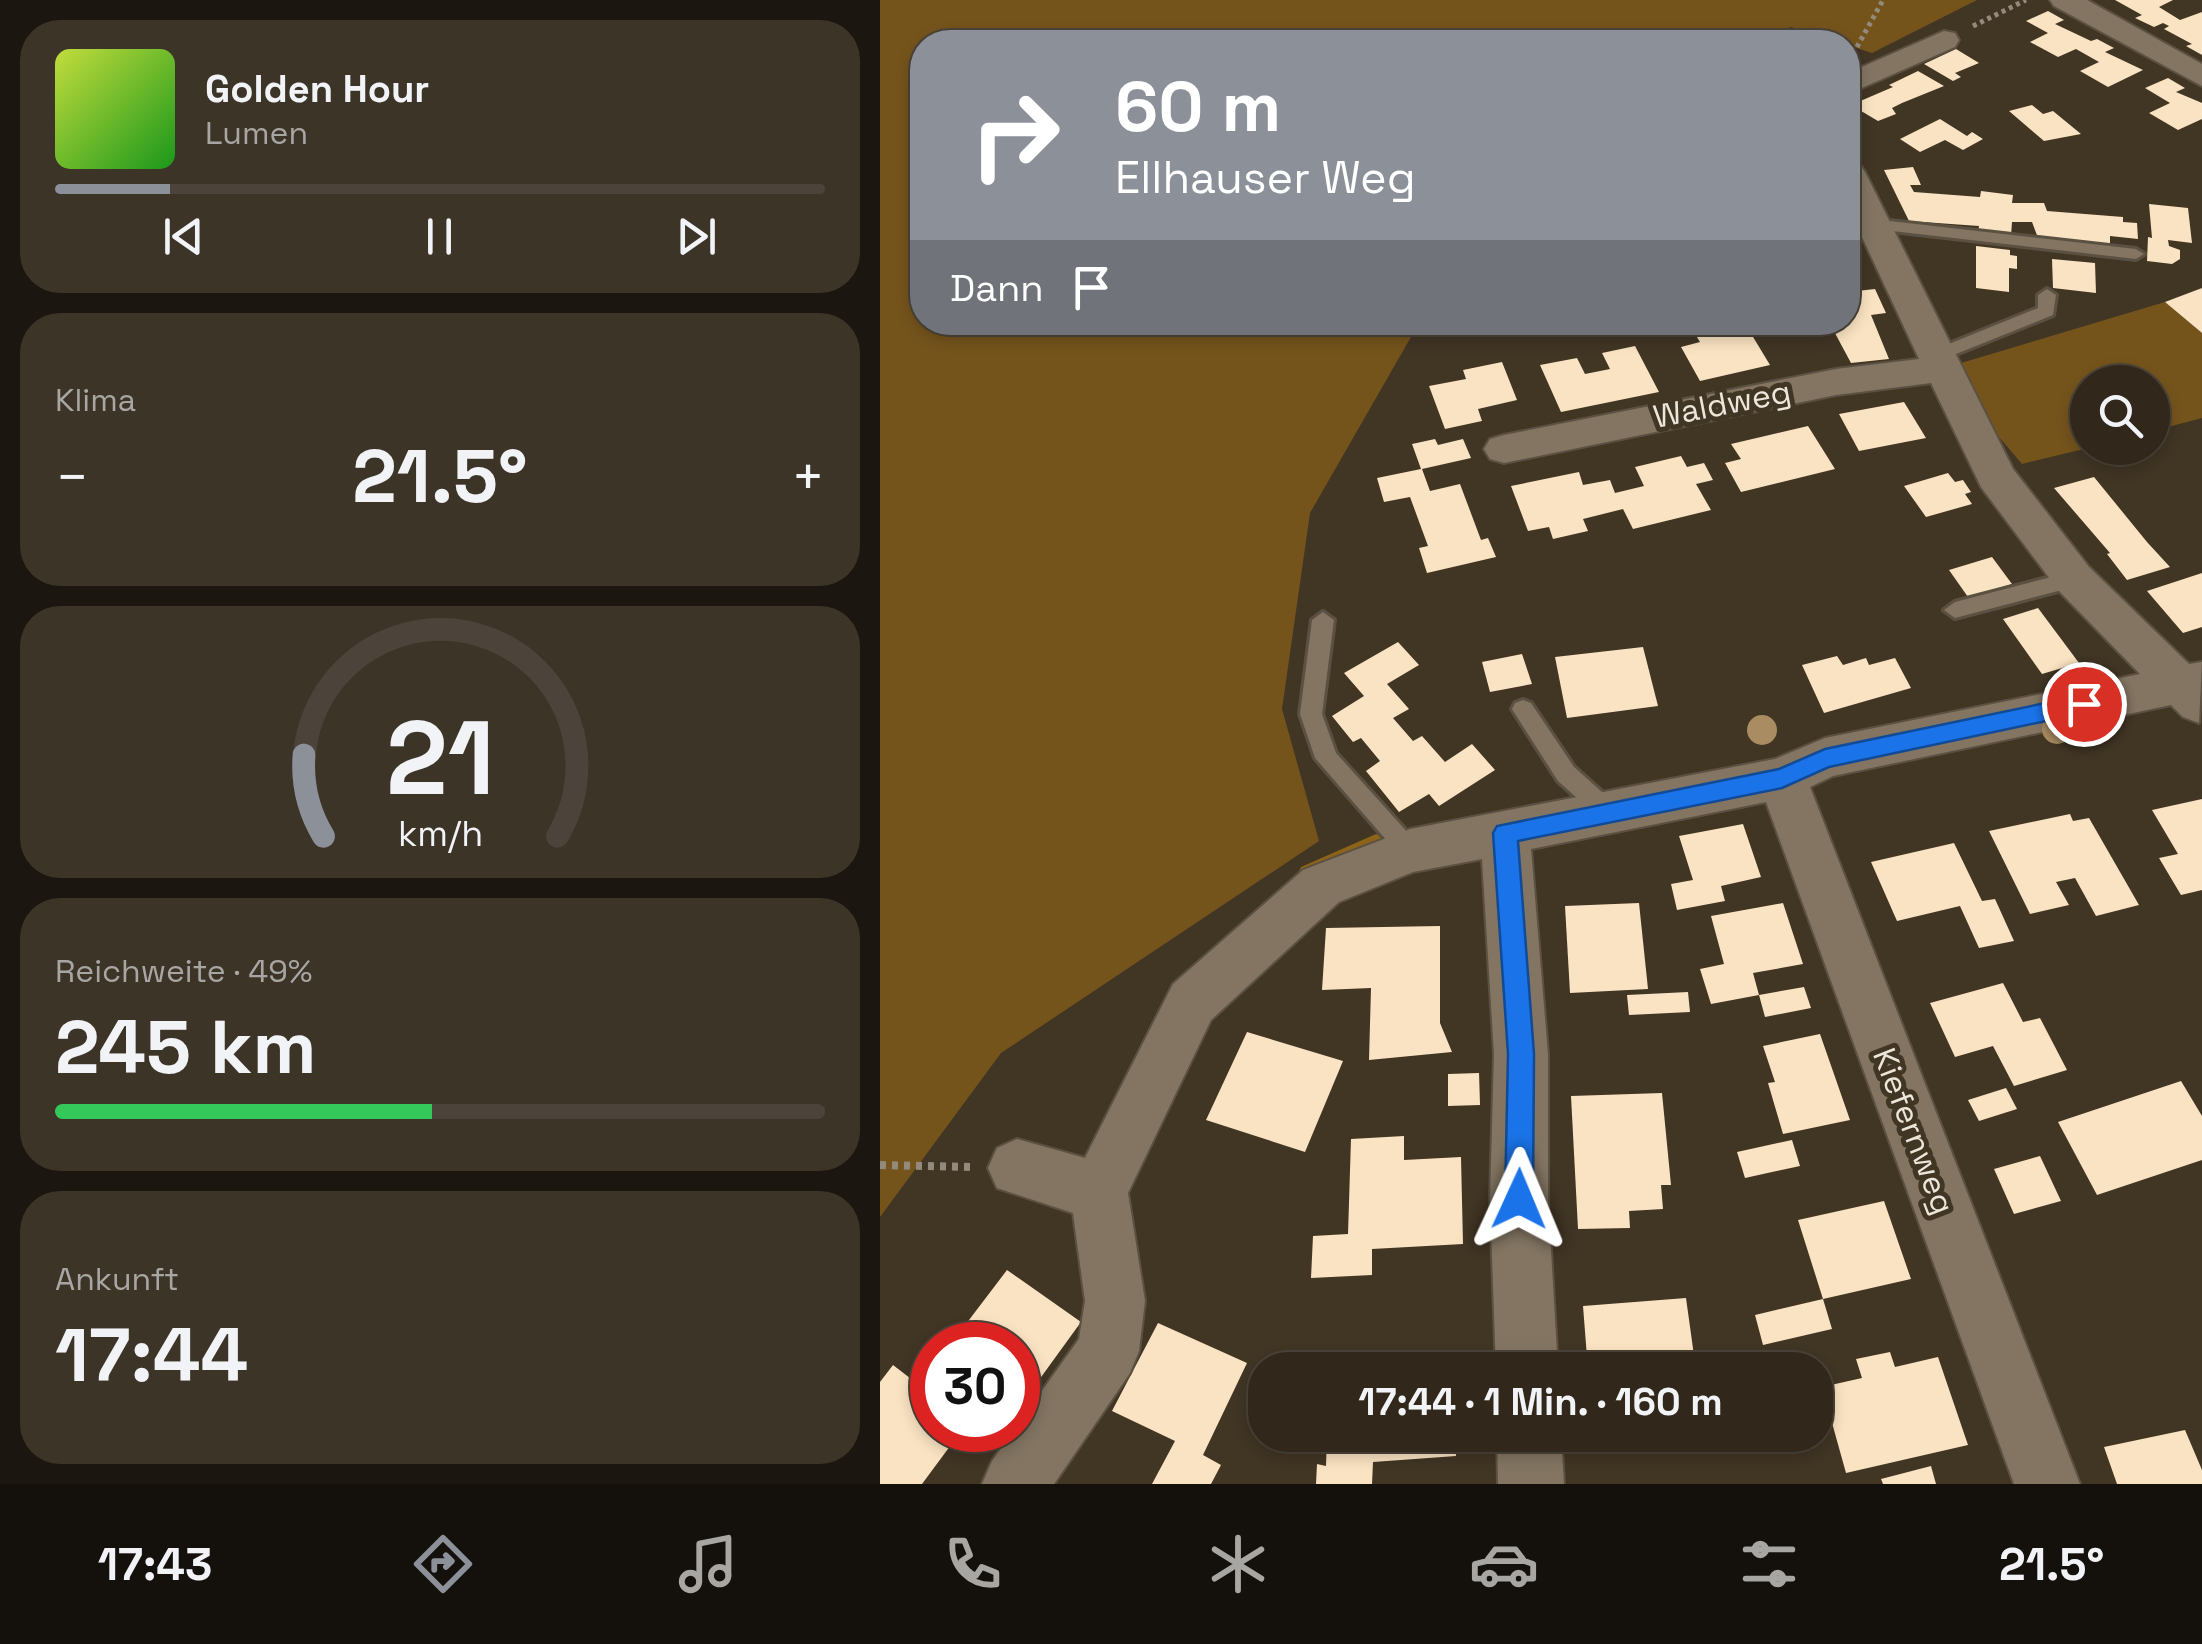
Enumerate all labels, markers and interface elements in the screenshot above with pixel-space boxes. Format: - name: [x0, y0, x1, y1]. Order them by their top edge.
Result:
- text: 60 m: [1115, 62, 1281, 151]
- text: Golden Hour: [205, 65, 429, 113]
- icon: right: [950, 70, 1080, 200]
- text: Lumen: [205, 113, 308, 153]
- text: Ellhauser Weg: [1115, 149, 1416, 206]
- icon: previous: [156, 209, 211, 264]
- icon: pause: [412, 209, 467, 264]
- icon: next: [669, 209, 724, 264]
- icon: arrive: [1064, 260, 1119, 315]
- text: Dann: [950, 264, 1044, 312]
- map controls: [2070, 365, 2170, 465]
- button: search: [2070, 365, 2170, 465]
- street label: Waldweg: [1650, 371, 1794, 437]
- text: Klima: [55, 380, 136, 420]
- text: 21.5°: [352, 428, 528, 524]
- text: −: [55, 442, 89, 512]
- text: +: [791, 442, 825, 512]
- pin: [2042, 662, 2127, 747]
- icon: arrive: [2057, 677, 2112, 732]
- text: 21: [386, 692, 494, 824]
- text: km/h: [397, 811, 483, 856]
- text: Reichweite · 49%: [55, 951, 312, 991]
- text: 245 km: [55, 999, 316, 1095]
- street label: Kiefernweg: [1864, 1042, 1964, 1220]
- position arrow: [1467, 1147, 1571, 1251]
- text: Ankunft: [55, 1259, 179, 1299]
- text: 17:44: [55, 1307, 248, 1403]
- speed limit sign: 30: [910, 1322, 1040, 1452]
- text: 17:44 · 1 Min. · 160 m: [1358, 1378, 1723, 1426]
- icon: directions: [408, 1529, 478, 1599]
- icon: music: [673, 1529, 743, 1599]
- icon: phone: [938, 1529, 1008, 1599]
- icon: climate: [1203, 1529, 1273, 1599]
- icon: car: [1469, 1529, 1539, 1599]
- icon: filters: [1734, 1529, 1804, 1599]
- text: 17:43: [98, 1536, 212, 1593]
- text: 21.5°: [1999, 1536, 2104, 1593]

